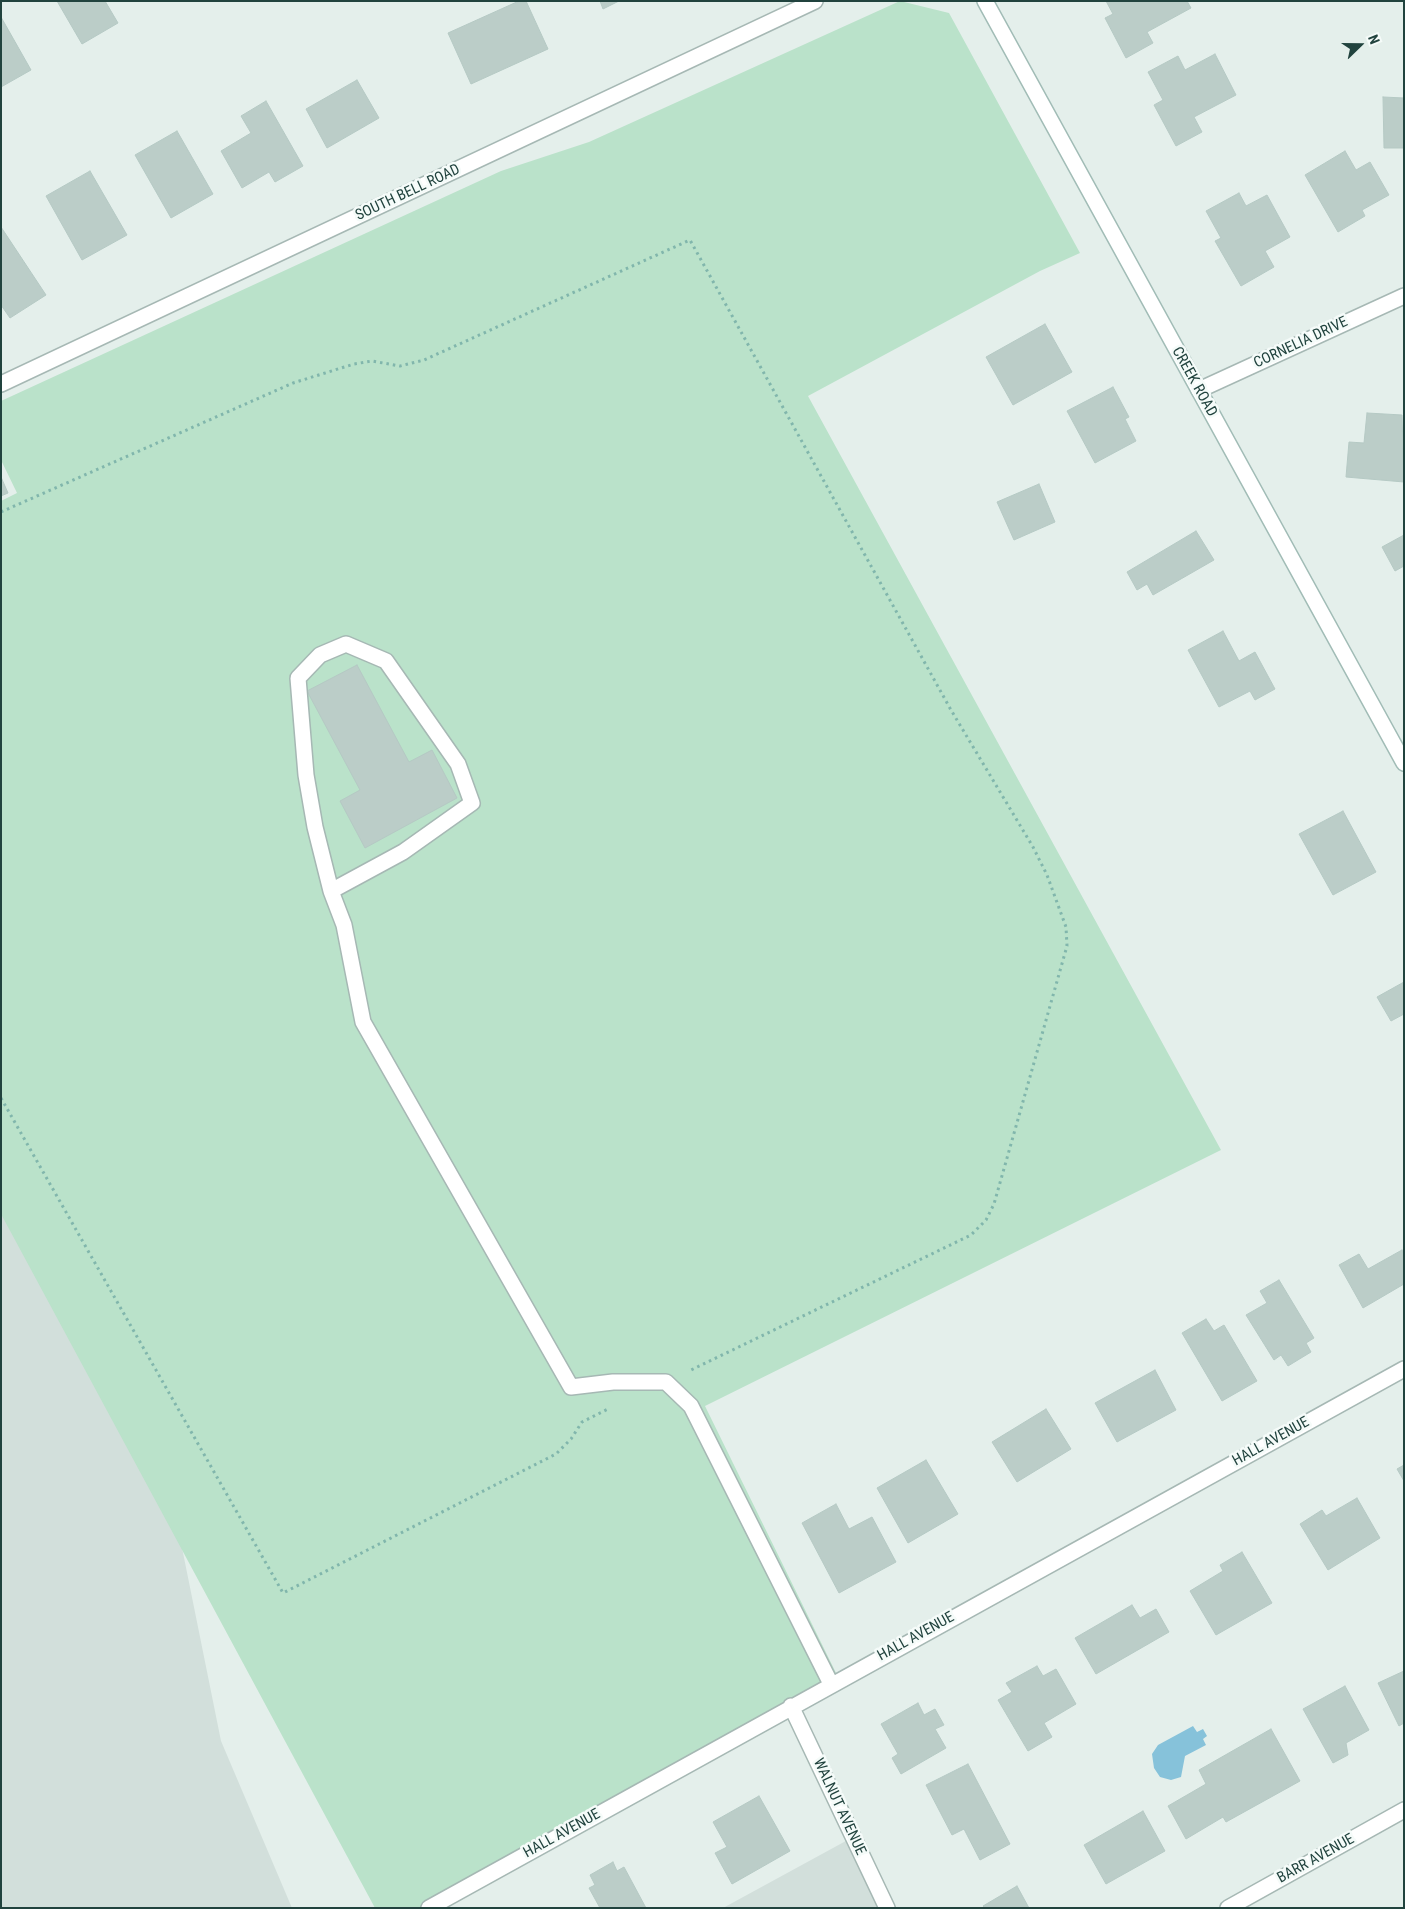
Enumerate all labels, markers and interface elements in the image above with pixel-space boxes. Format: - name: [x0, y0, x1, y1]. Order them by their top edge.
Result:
- north arrow: [1335, 20, 1385, 70]
- text: N: [1365, 32, 1383, 46]
- street label: SOUTH BELL ROAD: [353, 161, 463, 225]
- street label: CORNELIA DRIVE: [1251, 313, 1351, 373]
- street label: CREEK ROAD: [1167, 344, 1221, 420]
- street label: HALL AVENUE: [1230, 1414, 1312, 1470]
- street label: HALL AVENUE: [875, 1609, 957, 1665]
- street label: WALNUT AVENUE: [809, 1756, 869, 1858]
- street label: HALL AVENUE: [521, 1806, 603, 1862]
- street label: BARR AVENUE: [1274, 1830, 1358, 1888]

